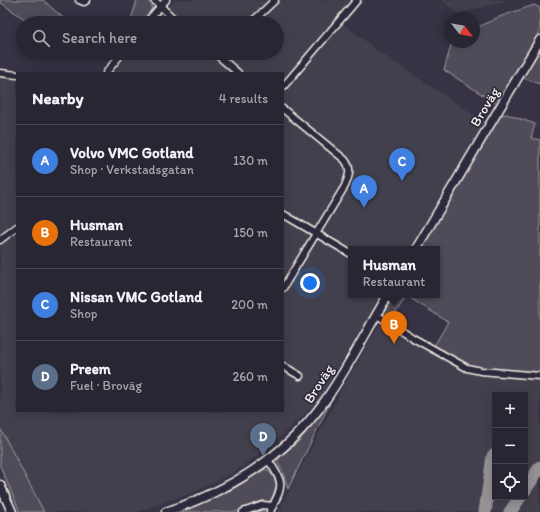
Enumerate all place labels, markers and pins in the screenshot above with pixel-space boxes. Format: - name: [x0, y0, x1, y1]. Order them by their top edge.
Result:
- pin: C: [389, 148, 415, 181]
- pin: A: [351, 175, 377, 208]
- pin: B: [381, 311, 407, 344]
- pin: D: [250, 423, 276, 456]

